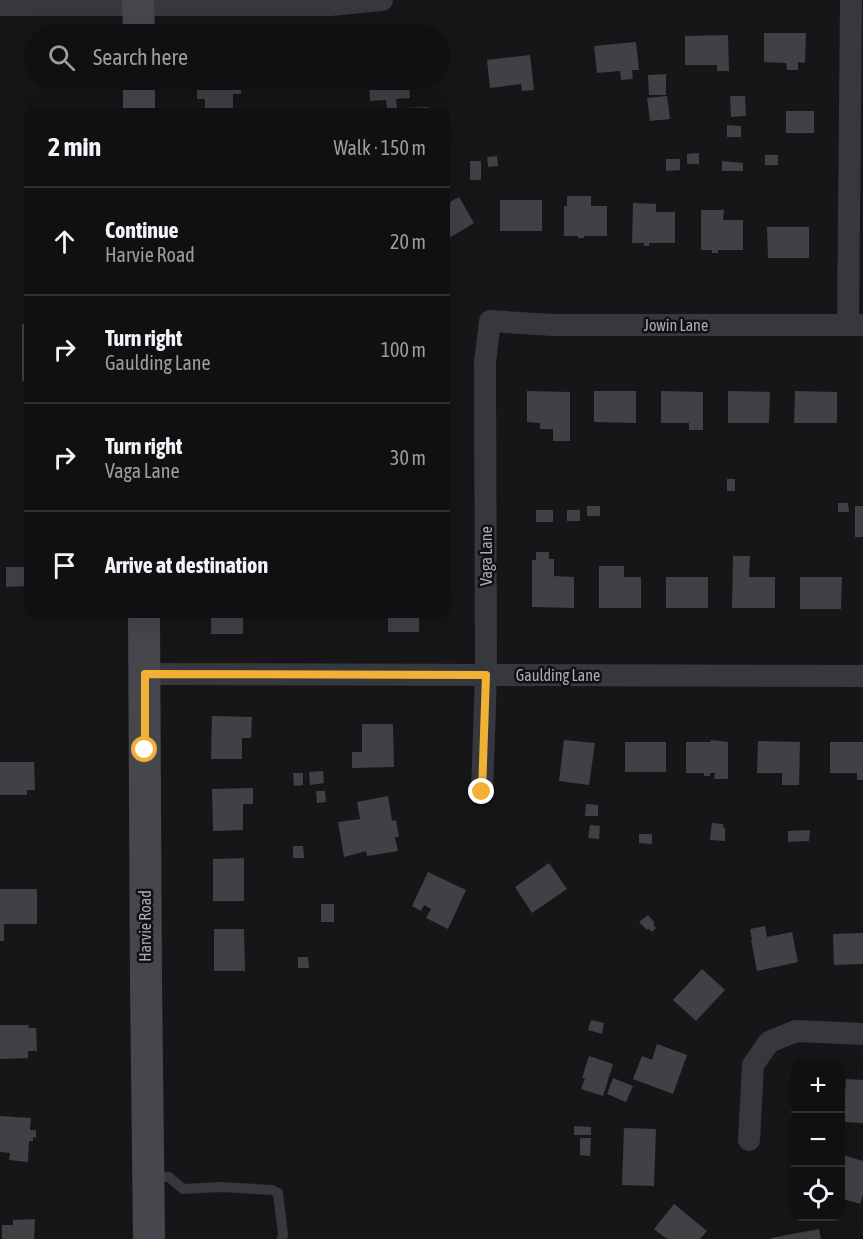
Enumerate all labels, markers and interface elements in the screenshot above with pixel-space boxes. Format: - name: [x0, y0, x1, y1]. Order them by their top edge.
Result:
- search box: [24, 24, 450, 90]
- icon: search: [45, 41, 78, 74]
- text: Search here: [93, 44, 188, 70]
- text: 2 min: [48, 132, 101, 162]
- text: Walk · 150 m: [334, 136, 426, 159]
- text: Continue: [105, 217, 179, 243]
- icon: ahead: [48, 225, 81, 258]
- text: 20 m: [390, 230, 426, 253]
- text: Harvie Road: [105, 243, 195, 266]
- street label: Jowin Lane: [644, 316, 708, 334]
- text: Turn right: [105, 325, 182, 351]
- icon: right: [48, 333, 81, 366]
- text: 100 m: [381, 338, 426, 361]
- text: Gaulding Lane: [105, 351, 211, 374]
- text: Turn right: [105, 433, 182, 459]
- icon: right: [48, 441, 81, 474]
- text: 30 m: [390, 446, 426, 469]
- text: Vaga Lane: [105, 459, 180, 482]
- street label: Vaga Lane: [477, 526, 496, 586]
- icon: arrive: [48, 549, 81, 582]
- text: Arrive at destination: [105, 552, 268, 578]
- street label: Gaulding Lane: [516, 666, 600, 685]
- route start: [131, 736, 157, 762]
- route end: [468, 778, 494, 804]
- street label: Harvie Road: [136, 890, 154, 962]
- map controls: [791, 1059, 845, 1221]
- button: +: [791, 1059, 845, 1113]
- button: −: [791, 1113, 845, 1167]
- button: locate: [791, 1167, 845, 1221]

